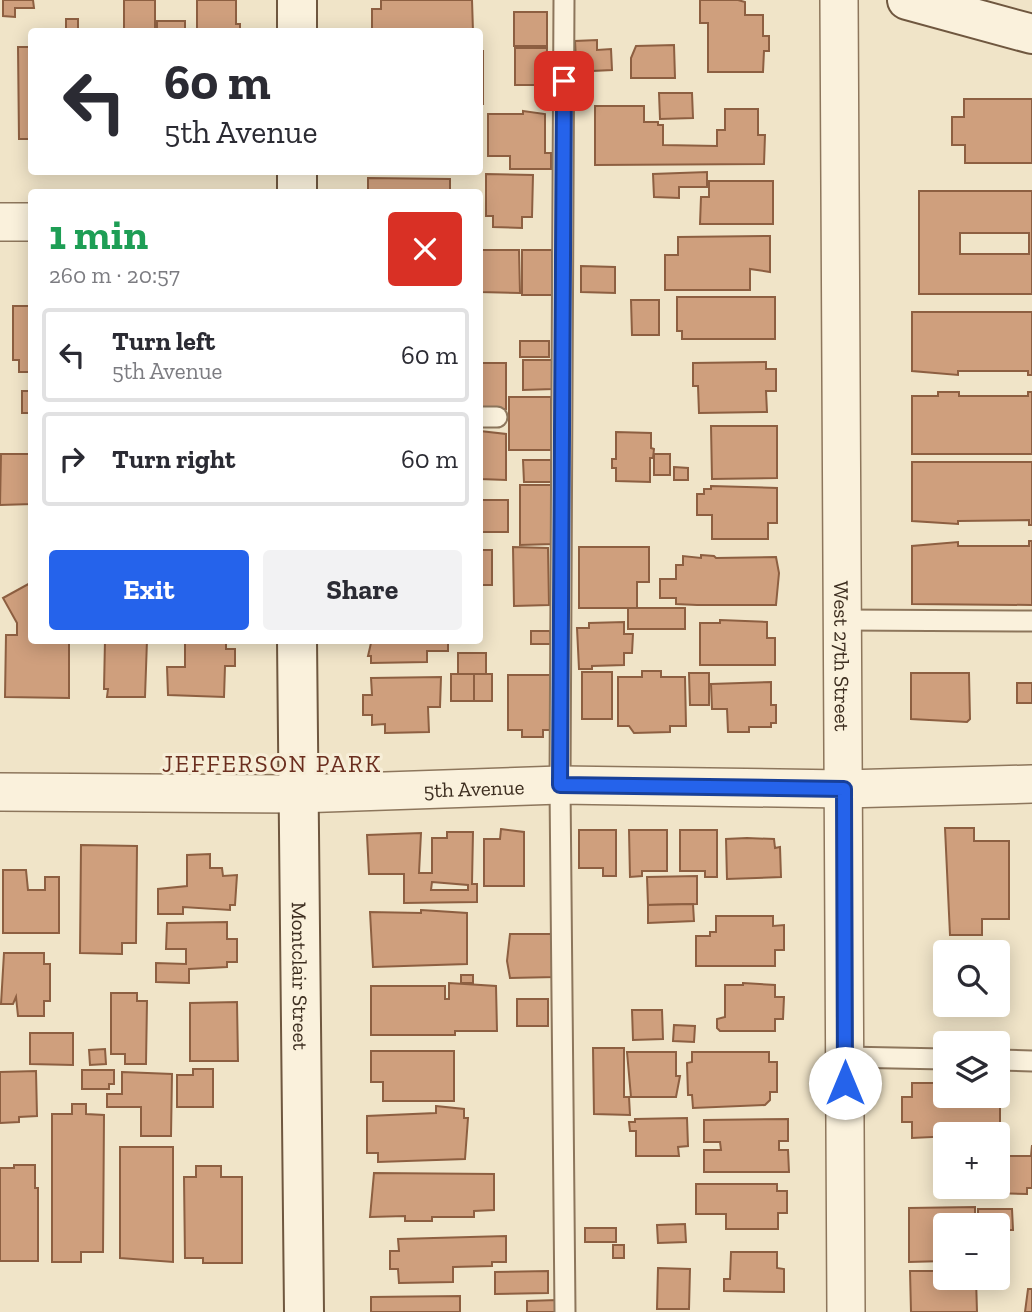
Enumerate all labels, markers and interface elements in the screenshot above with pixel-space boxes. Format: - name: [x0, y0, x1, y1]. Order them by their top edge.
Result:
- pin: [534, 51, 594, 111]
- text: 60 m: [164, 53, 271, 112]
- icon: left: [49, 56, 140, 147]
- icon: arrive: [545, 62, 583, 100]
- text: 5th Avenue: [164, 113, 318, 151]
- text: 1 min: [49, 209, 148, 260]
- button: close: [388, 212, 462, 286]
- text: 260 m · 20:57: [49, 261, 180, 289]
- text: Turn left: [112, 325, 215, 357]
- icon: left: [53, 336, 91, 374]
- text: 60 m: [401, 339, 458, 371]
- text: 5th Avenue: [112, 357, 222, 385]
- icon: right: [53, 440, 91, 478]
- text: Turn right: [112, 443, 235, 475]
- text: 60 m: [401, 443, 458, 475]
- button: Exit: [49, 550, 249, 630]
- button: Share: [263, 550, 462, 630]
- street label: West 27th Street: [830, 581, 855, 732]
- district label: JEFFERSON PARK: [162, 749, 382, 778]
- street label: 5th Avenue: [423, 774, 525, 802]
- street label: Montclair Street: [287, 902, 314, 1051]
- map controls: [933, 940, 1010, 1290]
- button: search: [933, 940, 1010, 1017]
- button: layers: [933, 1031, 1010, 1108]
- position arrow: [808, 1046, 882, 1120]
- button: +: [933, 1122, 1010, 1199]
- button: −: [933, 1213, 1010, 1290]

